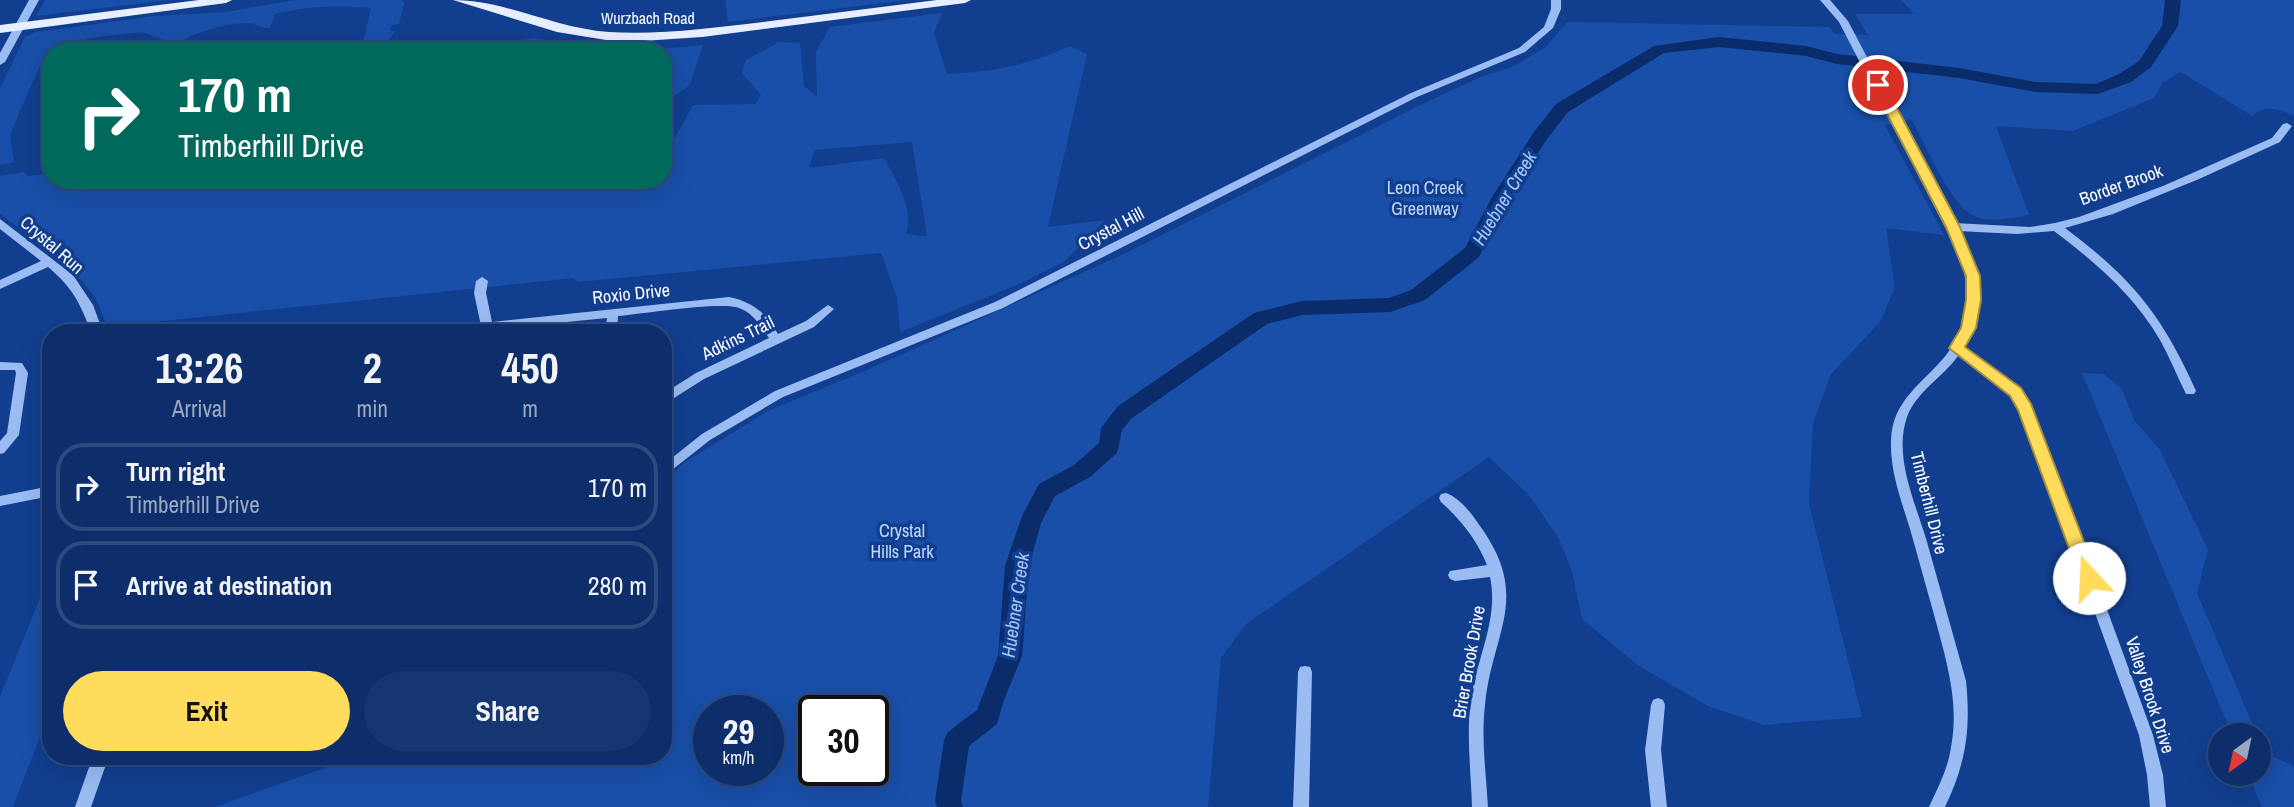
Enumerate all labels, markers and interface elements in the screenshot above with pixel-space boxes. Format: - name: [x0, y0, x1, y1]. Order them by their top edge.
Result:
- street label: Wurzbach Road: [601, 7, 695, 29]
- pin: [1848, 55, 1908, 115]
- text: 170 m: [178, 61, 292, 127]
- icon: arrive: [1859, 66, 1897, 104]
- icon: right: [63, 70, 154, 161]
- text: Timberhill Drive: [178, 124, 364, 167]
- water label: Huebner Creek: [1466, 145, 1543, 250]
- street label: Border Brook: [2076, 158, 2167, 211]
- park label: Leon Creek Greenway: [1387, 175, 1464, 221]
- street label: Crystal Hill: [1073, 201, 1148, 256]
- street label: Crystal Run: [15, 210, 90, 279]
- street label: Roxio Drive: [591, 277, 671, 310]
- street label: Adkins Trail: [696, 309, 778, 366]
- text: 13:26: [155, 340, 243, 396]
- text: 2: [363, 340, 382, 396]
- text: 450: [501, 340, 559, 396]
- text: Arrival: [172, 393, 227, 424]
- text: min: [357, 393, 388, 424]
- text: m: [522, 393, 538, 424]
- street label: Timberhill Drive: [1905, 449, 1954, 557]
- text: Turn right: [126, 454, 225, 489]
- icon: right: [67, 468, 105, 506]
- text: 170 m: [588, 470, 647, 505]
- text: Timberhill Drive: [126, 489, 260, 520]
- park label: Crystal Hills Park: [870, 518, 934, 564]
- position arrow: [2052, 541, 2126, 615]
- water label: Huebner Creek: [995, 550, 1035, 659]
- icon: arrive: [67, 566, 105, 604]
- text: Arrive at destination: [126, 568, 332, 603]
- text: 280 m: [588, 568, 647, 603]
- street label: Brier Brook Drive: [1446, 604, 1491, 720]
- street label: Valley Brook Drive: [2120, 633, 2181, 756]
- button: Exit: [63, 671, 350, 751]
- button: Share: [364, 671, 651, 751]
- speed limit sign: 30: [798, 695, 889, 786]
- text: 29: [723, 708, 754, 755]
- north arrow: [2208, 723, 2272, 786]
- map controls: [2208, 723, 2271, 786]
- text: km/h: [723, 745, 755, 770]

